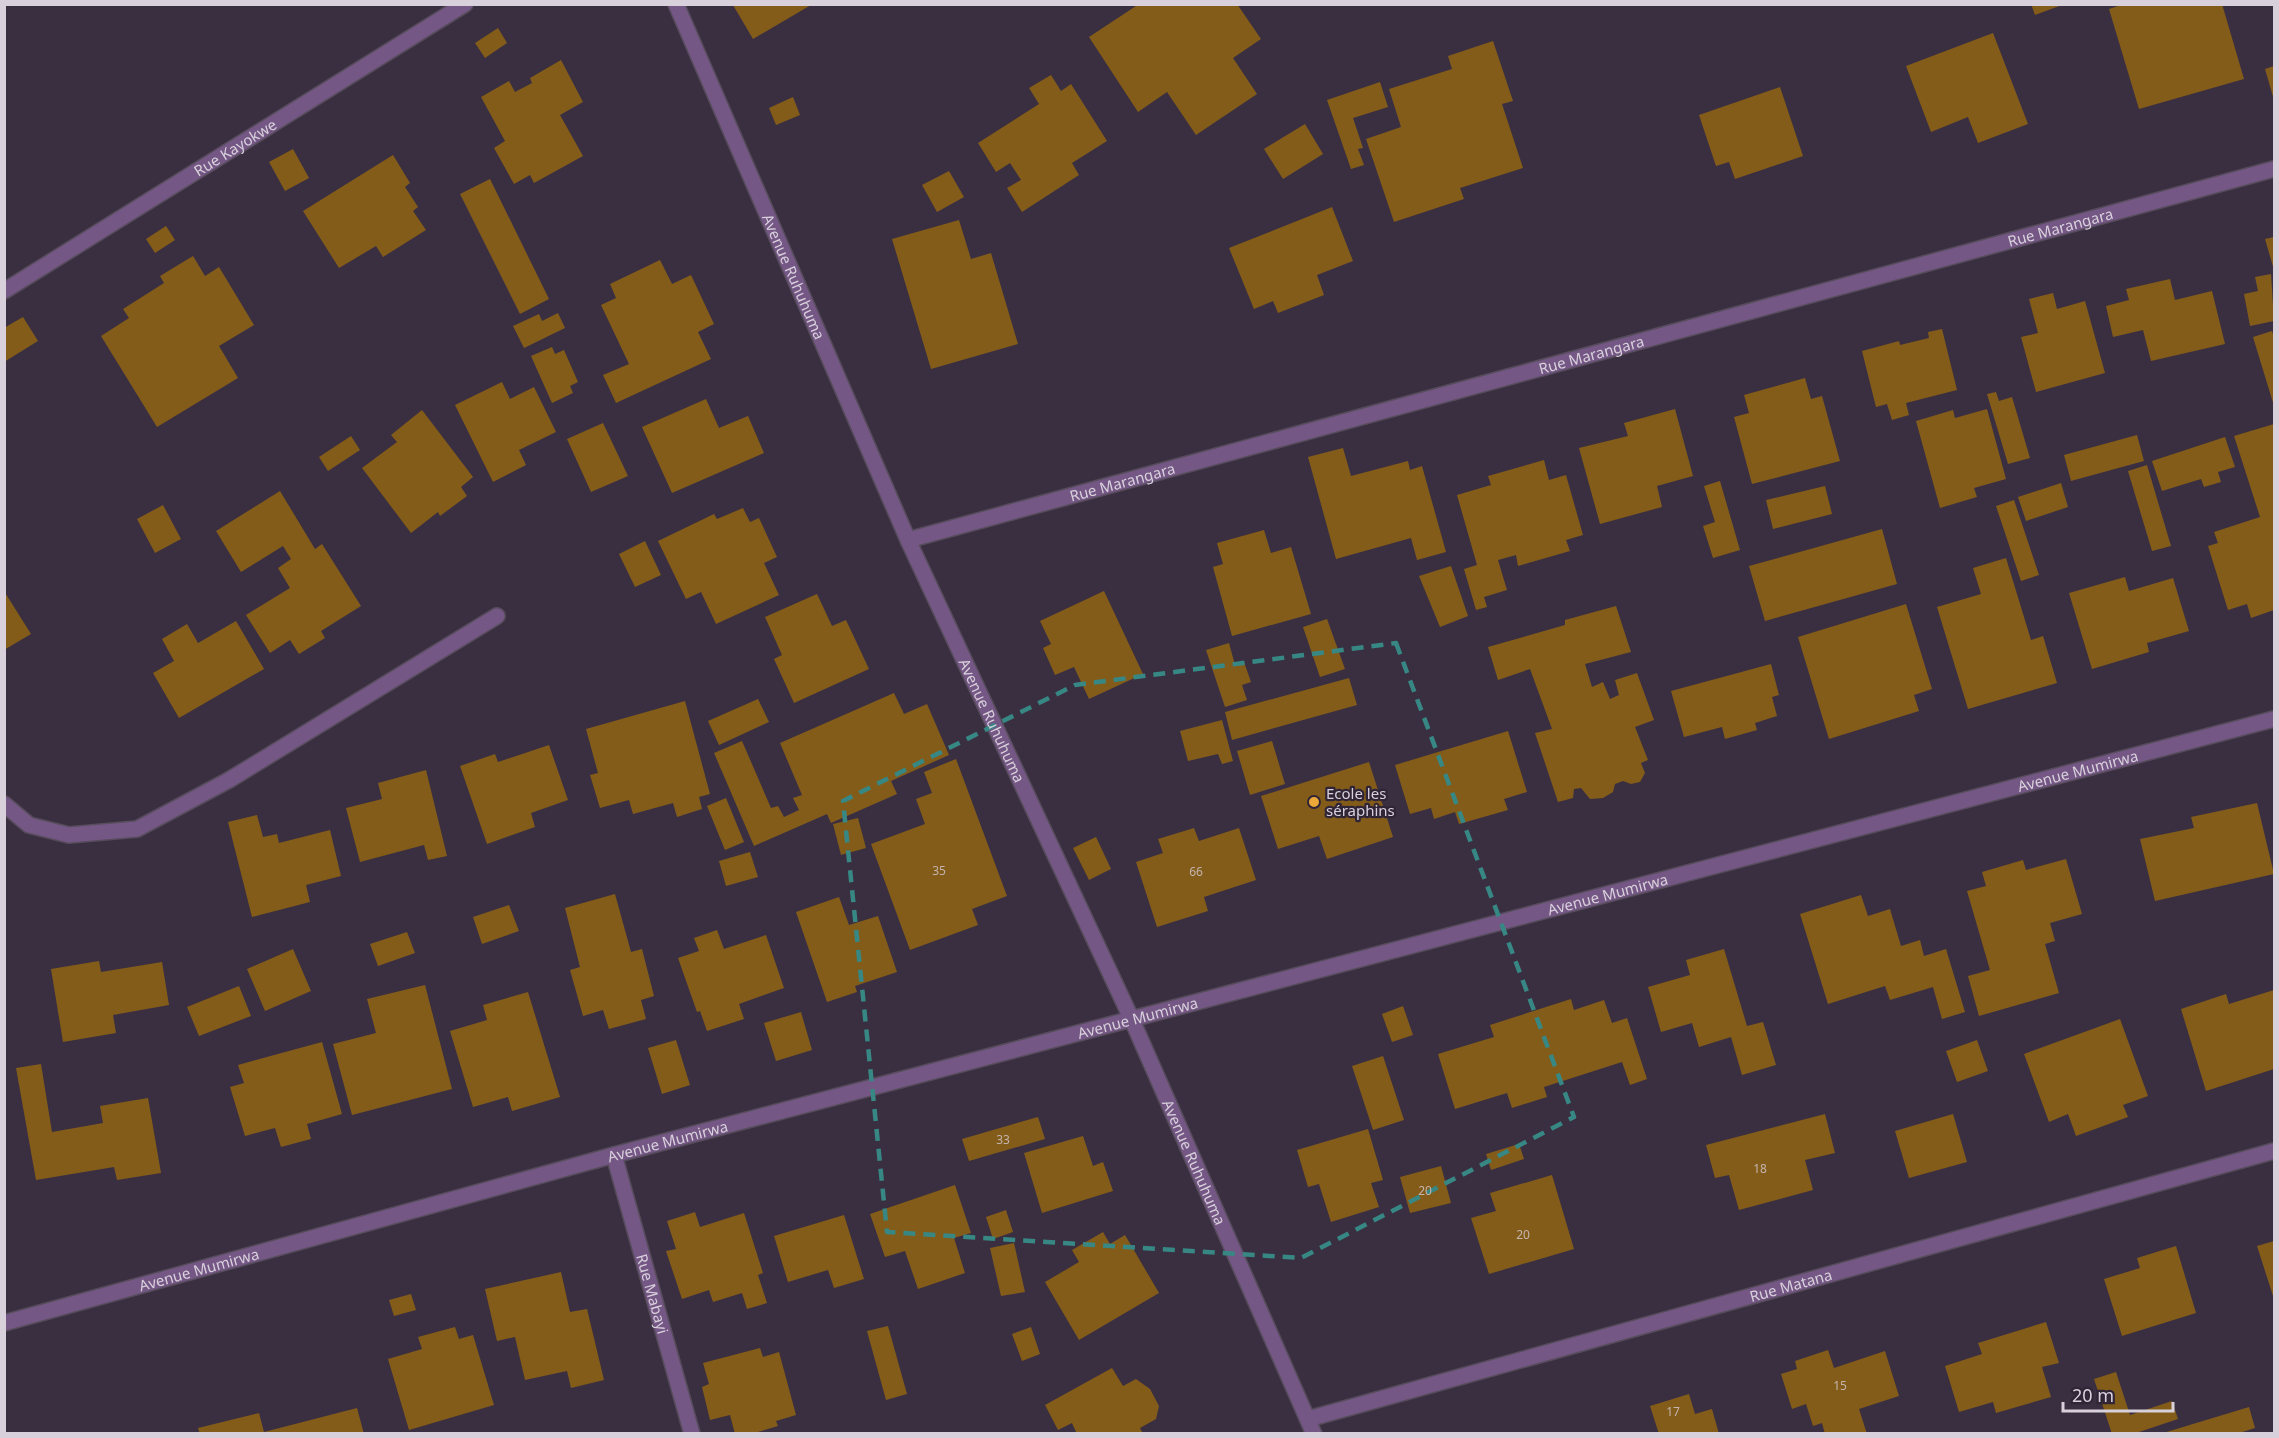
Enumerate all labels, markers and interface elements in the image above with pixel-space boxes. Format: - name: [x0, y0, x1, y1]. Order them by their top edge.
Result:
- street label: Rue Kayokwe: [190, 114, 280, 181]
- street label: Rue Marangara: [2005, 203, 2115, 251]
- street label: Avenue Ruhuhuma: [758, 211, 830, 342]
- street label: Rue Marangara: [1536, 331, 1646, 378]
- street label: Rue Marangara: [1067, 458, 1177, 506]
- street label: Avenue Ruhuhuma: [955, 655, 1030, 786]
- street label: Avenue Mumirwa: [2015, 745, 2140, 796]
- place label: Ecole les séraphins: [1326, 783, 1395, 820]
- marker: Ecole les séraphins: [1307, 795, 1321, 809]
- house number: 35: [932, 862, 946, 879]
- house number: 66: [1189, 863, 1203, 880]
- street label: Avenue Mumirwa: [1545, 869, 1670, 919]
- street label: Avenue Mumirwa: [1075, 992, 1200, 1043]
- street label: Avenue Ruhuhuma: [1158, 1096, 1231, 1228]
- street label: Avenue Mumirwa: [605, 1116, 730, 1166]
- house number: 33: [996, 1131, 1010, 1148]
- house number: 18: [1753, 1160, 1767, 1177]
- house number: 20: [1418, 1182, 1432, 1199]
- house number: 20: [1516, 1226, 1530, 1243]
- street label: Avenue Mumirwa: [136, 1243, 261, 1295]
- street label: Rue Mabayi: [632, 1251, 673, 1336]
- street label: Rue Matana: [1747, 1264, 1834, 1306]
- scale bar: [2063, 1375, 2172, 1413]
- house number: 15: [1833, 1377, 1847, 1394]
- text: 20 m: [2072, 1383, 2114, 1407]
- house number: 17: [1666, 1403, 1680, 1420]

